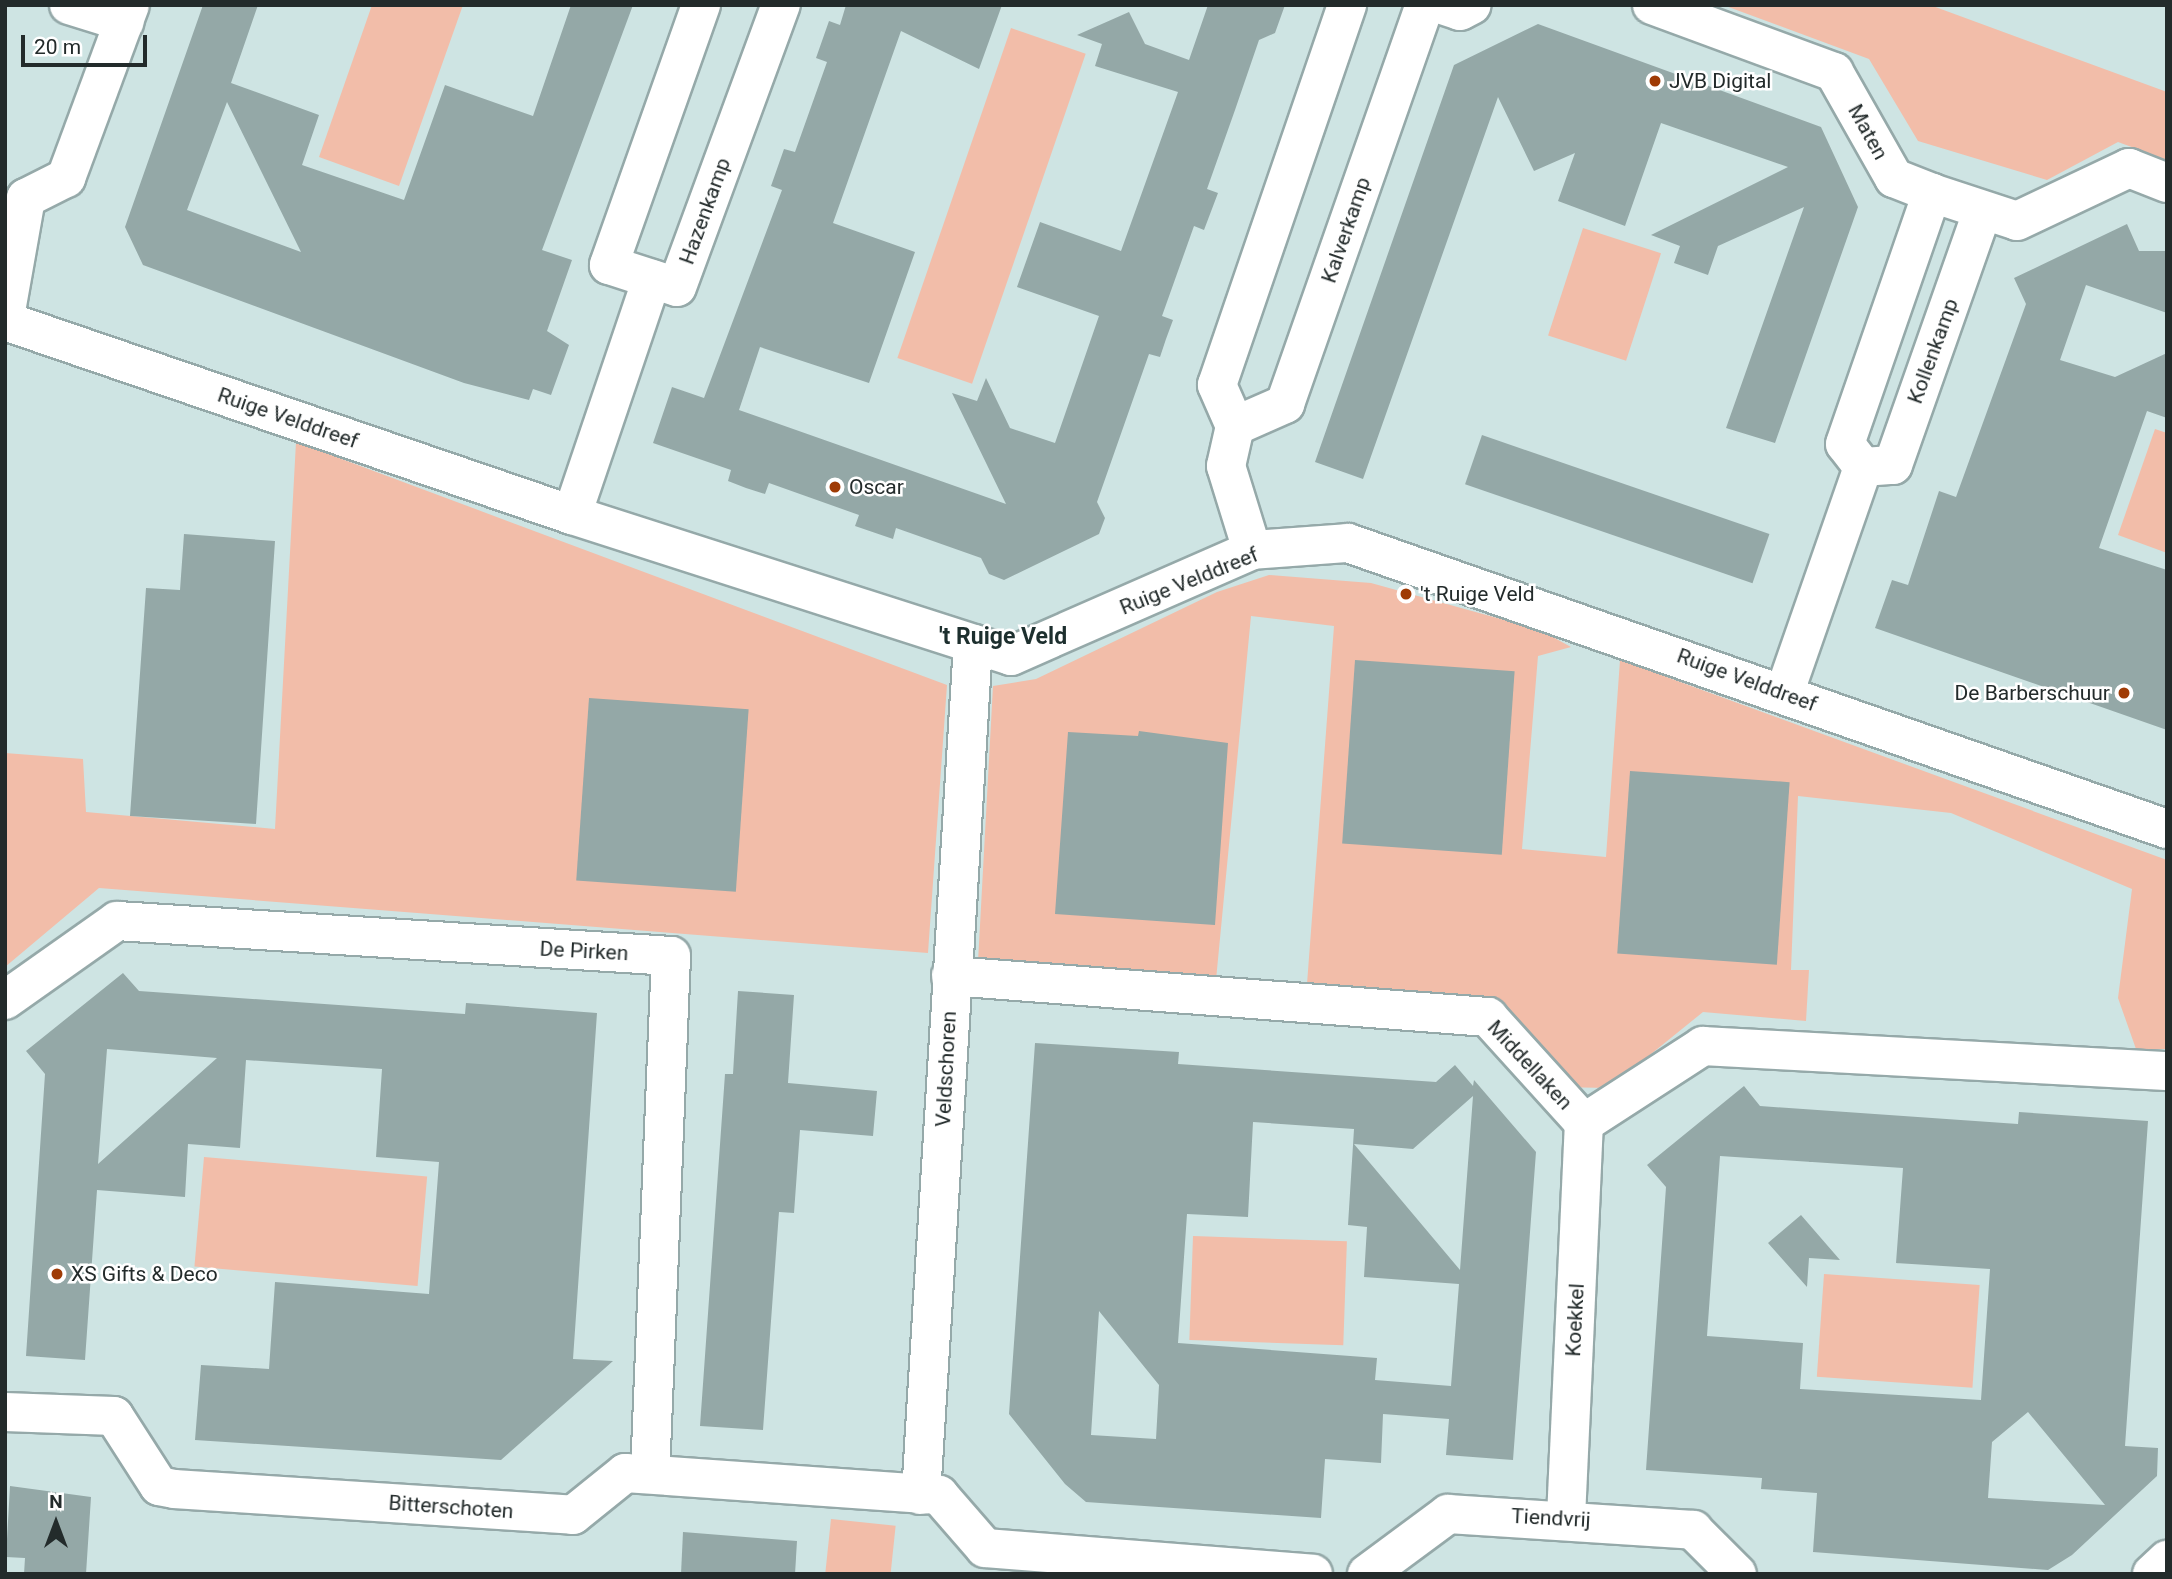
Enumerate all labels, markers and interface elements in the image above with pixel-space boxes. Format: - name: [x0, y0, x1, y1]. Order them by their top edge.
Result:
- scale bar: [24, 21, 150, 65]
- text: 20 m: [34, 35, 81, 59]
- place label: JVB Digital: [1669, 68, 1771, 94]
- marker: JVB Digital: [1647, 73, 1663, 89]
- street label: Maten: [1843, 100, 1893, 164]
- street label: Hazenkamp: [674, 154, 736, 268]
- street label: Kalverkamp: [1316, 174, 1376, 286]
- street label: Kollenkamp: [1902, 295, 1964, 407]
- street label: Ruige Velddreef: [214, 382, 362, 454]
- place label: Oscar: [849, 474, 904, 500]
- marker: Oscar: [827, 479, 843, 495]
- street label: Ruige Velddreef: [1116, 542, 1262, 620]
- place label: 't Ruige Veld: [1420, 581, 1535, 607]
- marker: 't Ruige Veld: [1398, 586, 1414, 602]
- district label: 't Ruige Veld: [939, 623, 1067, 651]
- street label: Ruige Velddreef: [1674, 643, 1820, 717]
- place label: De Barberschuur: [1955, 680, 2110, 706]
- marker: De Barberschuur: [2116, 685, 2132, 701]
- street label: De Pirken: [539, 936, 629, 966]
- street label: Veldschoren: [930, 1010, 962, 1128]
- street label: Middellaken: [1482, 1015, 1578, 1115]
- place label: XS Gifts & Deco: [71, 1261, 218, 1287]
- marker: XS Gifts & Deco: [49, 1266, 65, 1282]
- street label: Koekkel: [1560, 1283, 1590, 1357]
- north arrow: [21, 1488, 91, 1558]
- text: N: [49, 1490, 63, 1513]
- street label: Bitterschoten: [388, 1490, 514, 1524]
- street label: Tiendvrij: [1511, 1503, 1591, 1533]

